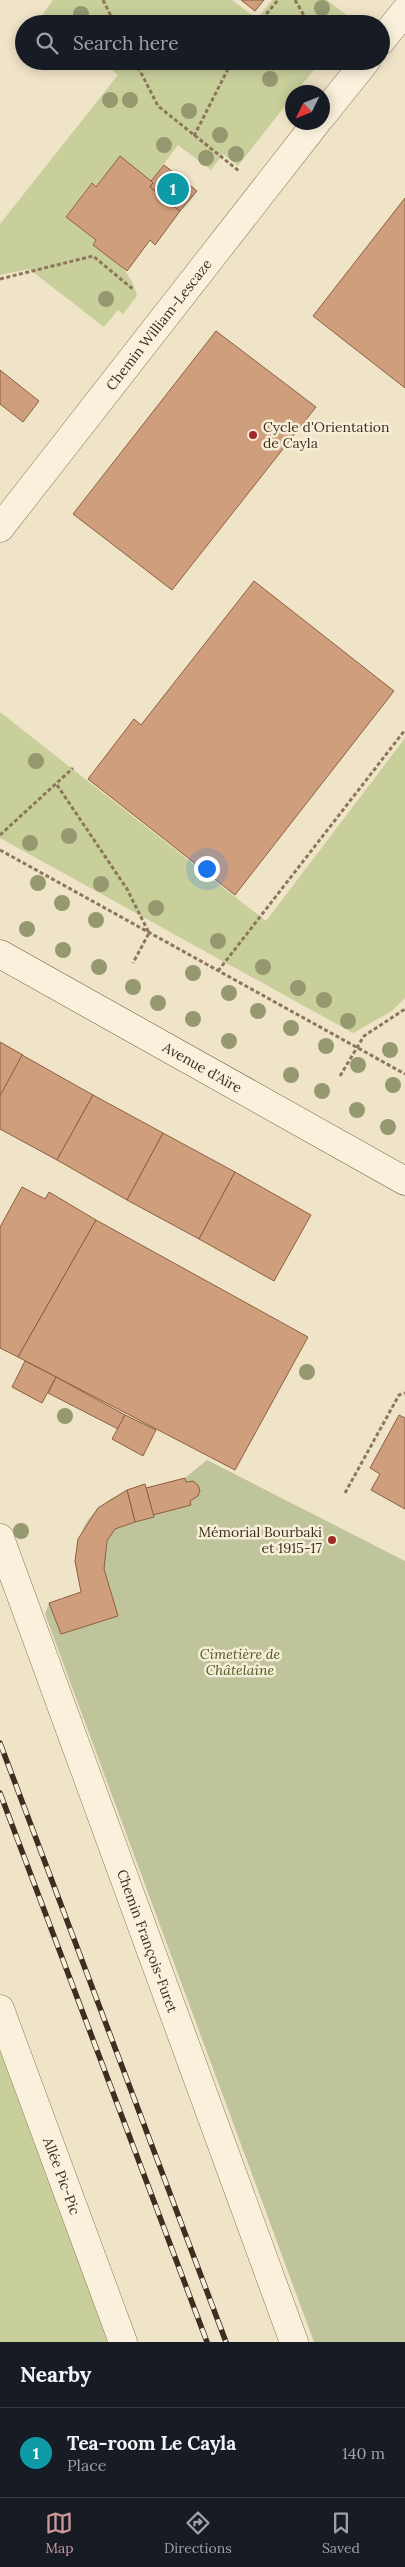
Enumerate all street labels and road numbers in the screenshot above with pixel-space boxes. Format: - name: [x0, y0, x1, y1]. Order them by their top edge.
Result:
- street label: Chemin William-Lescaze: [102, 255, 216, 394]
- street label: Avenue d'Aïre: [159, 1038, 246, 1097]
- street label: Chemin François-Furet: [113, 1867, 182, 2016]
- street label: Allée Pic-Pic: [39, 2134, 84, 2217]

